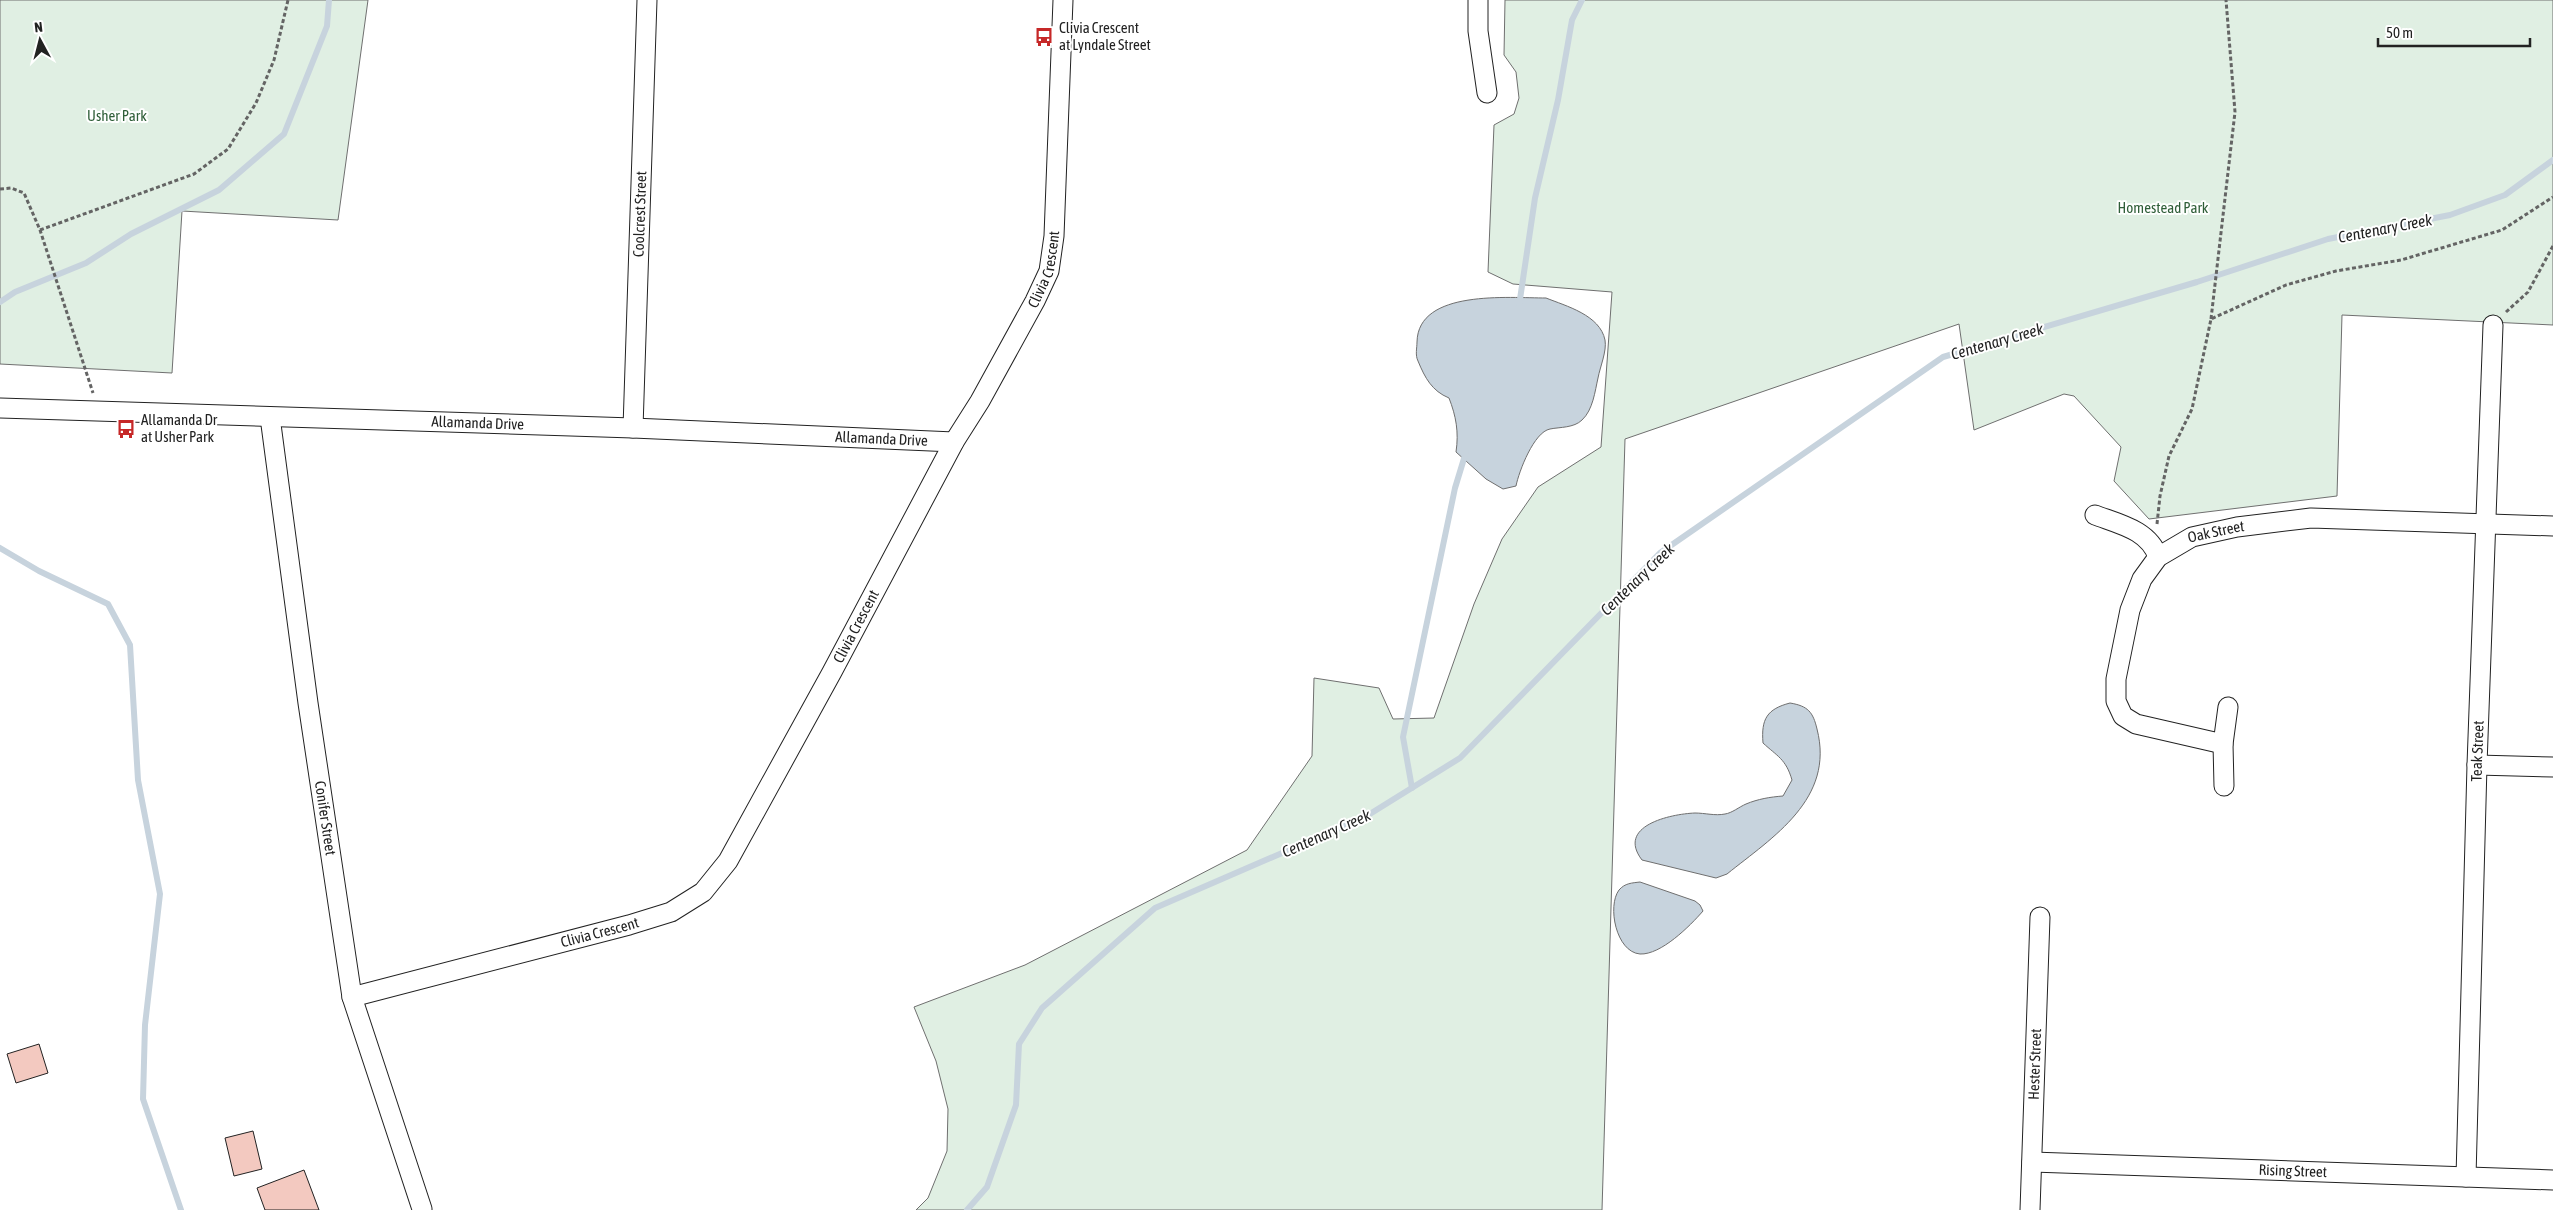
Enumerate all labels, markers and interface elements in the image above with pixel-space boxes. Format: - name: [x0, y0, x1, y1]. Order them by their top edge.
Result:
- north arrow: [15, 15, 65, 65]
- scale bar: [2378, 15, 2530, 47]
- text: N: [33, 19, 43, 36]
- place label: Clivia Crescent at Lyndale Street: [1059, 19, 1151, 53]
- text: 50 m: [2386, 24, 2413, 41]
- bus stop icon: Clivia Crescent at Lyndale Street: [1033, 26, 1055, 48]
- park label: Usher Park: [87, 107, 147, 124]
- street label: Coolcrest Street: [630, 171, 649, 257]
- park label: Homestead Park: [2118, 199, 2209, 216]
- water label: Centenary Creek: [2336, 210, 2435, 247]
- street label: Clivia Crescent: [1024, 231, 1062, 311]
- water label: Centenary Creek: [1949, 319, 2046, 364]
- place label: Allamanda Dr at Usher Park: [141, 411, 218, 445]
- street label: Allamanda Drive: [431, 413, 525, 433]
- bus stop icon: Allamanda Dr at Usher Park: [115, 418, 137, 440]
- street label: Allamanda Drive: [835, 428, 928, 449]
- street label: Oak Street: [2186, 517, 2245, 546]
- water label: Centenary Creek: [1596, 539, 1679, 619]
- street label: Clivia Crescent: [829, 587, 882, 666]
- street label: Teak Street: [2468, 720, 2487, 782]
- street label: Conifer Street: [312, 780, 340, 856]
- water label: Centenary Creek: [1279, 805, 1374, 862]
- street label: Clivia Crescent: [559, 913, 641, 950]
- street label: Hester Street: [2025, 1028, 2044, 1100]
- street label: Rising Street: [2258, 1161, 2327, 1180]

